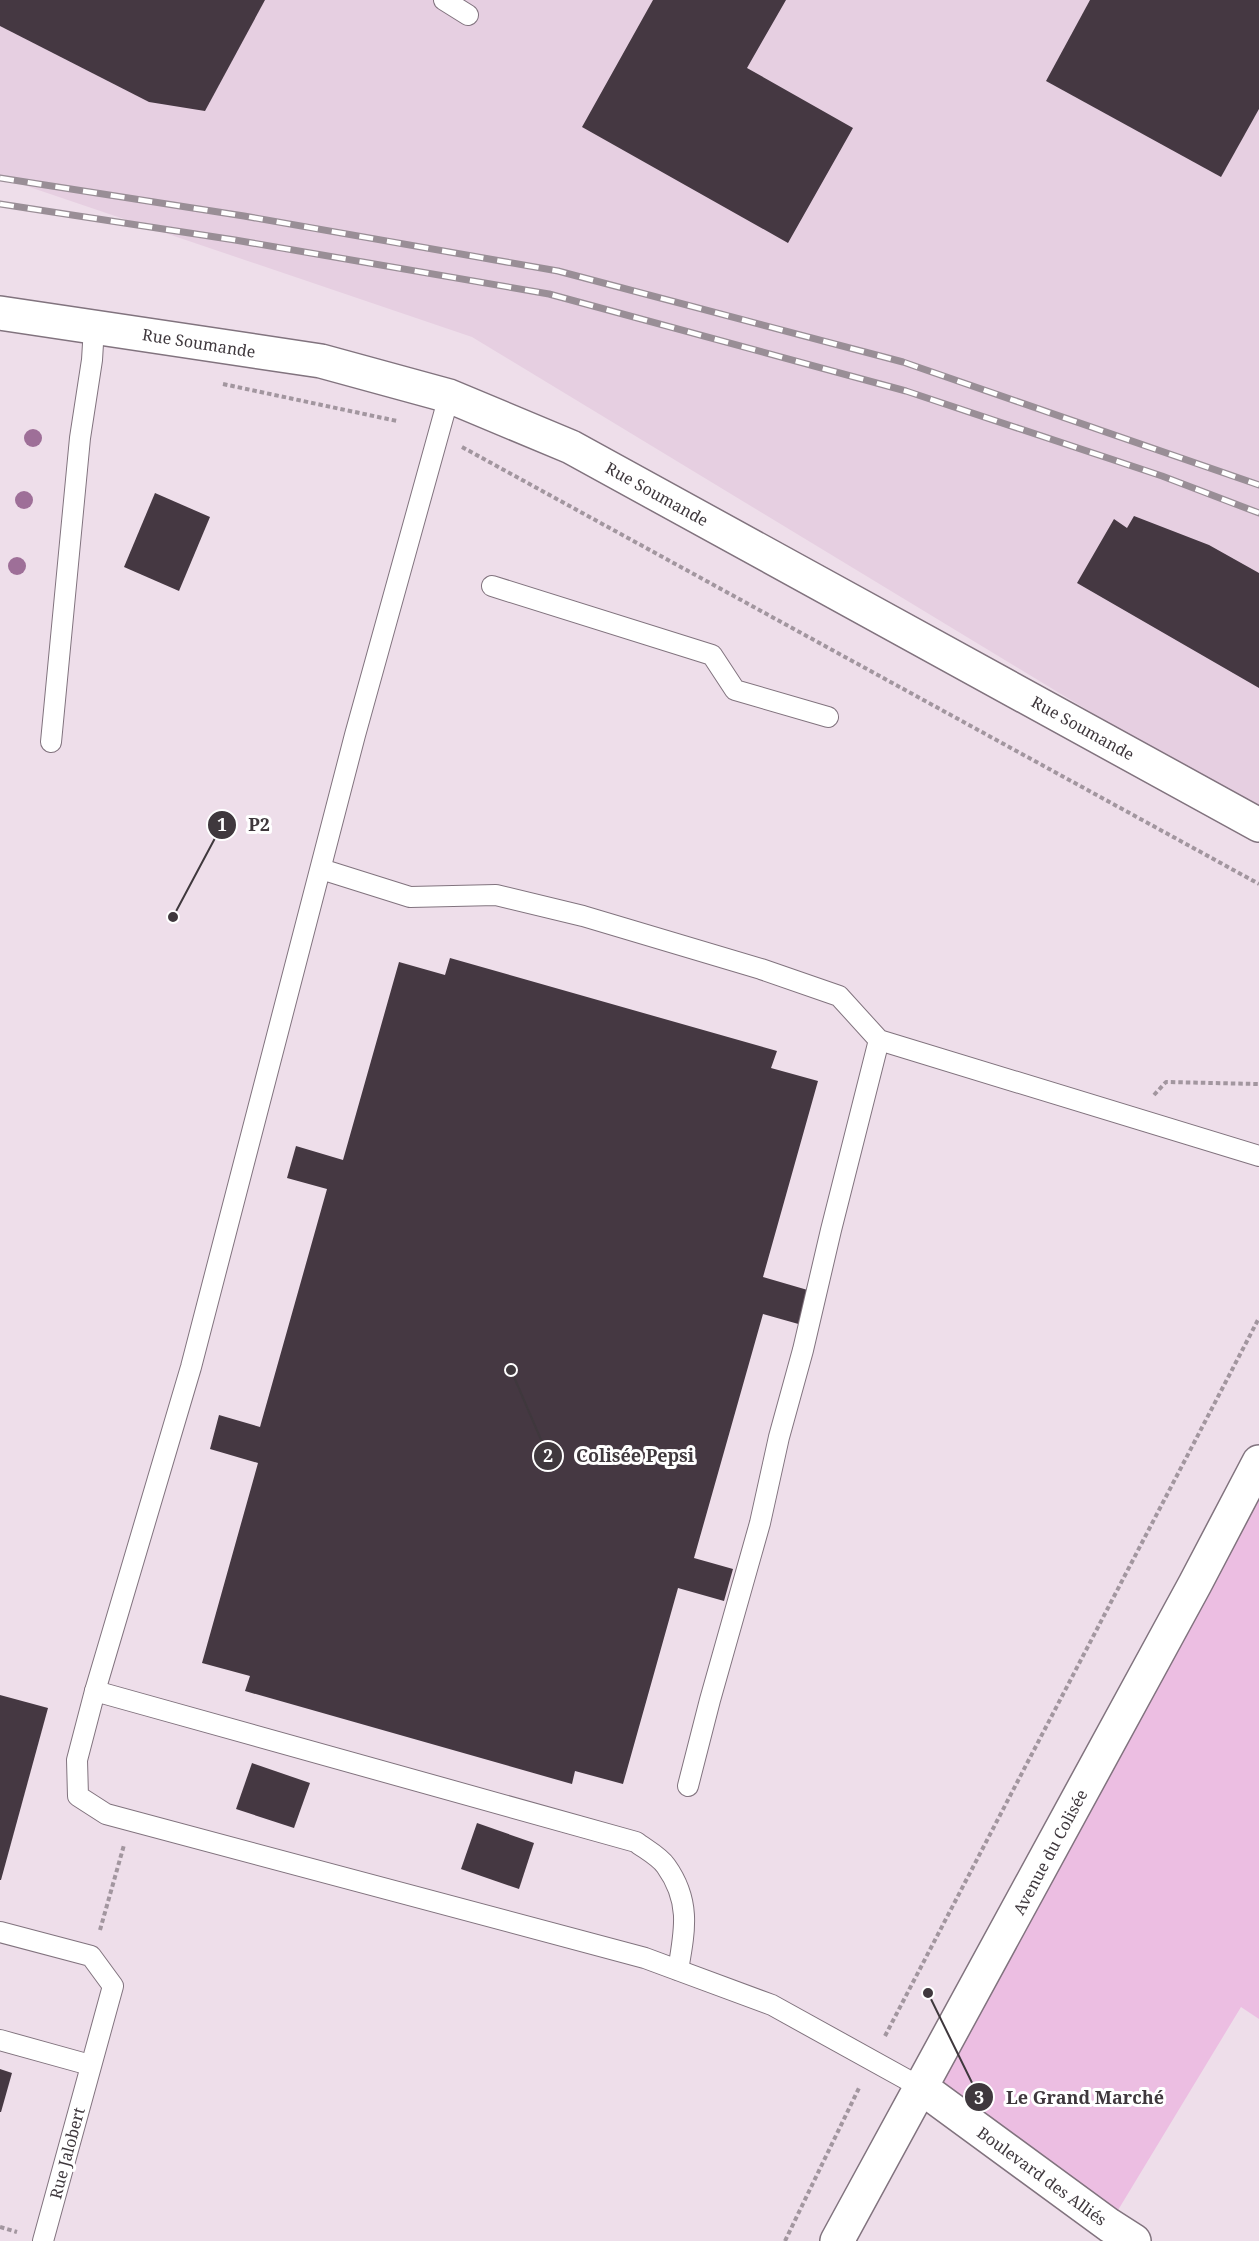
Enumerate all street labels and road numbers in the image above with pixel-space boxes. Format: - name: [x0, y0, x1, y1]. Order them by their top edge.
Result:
- street label: Rue Soumande: [141, 323, 257, 363]
- street label: Rue Soumande: [602, 457, 712, 531]
- street label: Rue Soumande: [1028, 691, 1138, 765]
- street label: Avenue du Colisée: [1008, 1785, 1092, 1919]
- street label: Rue Jalobert: [44, 2104, 90, 2201]
- street label: Boulevard des Alliés: [973, 2122, 1111, 2230]

